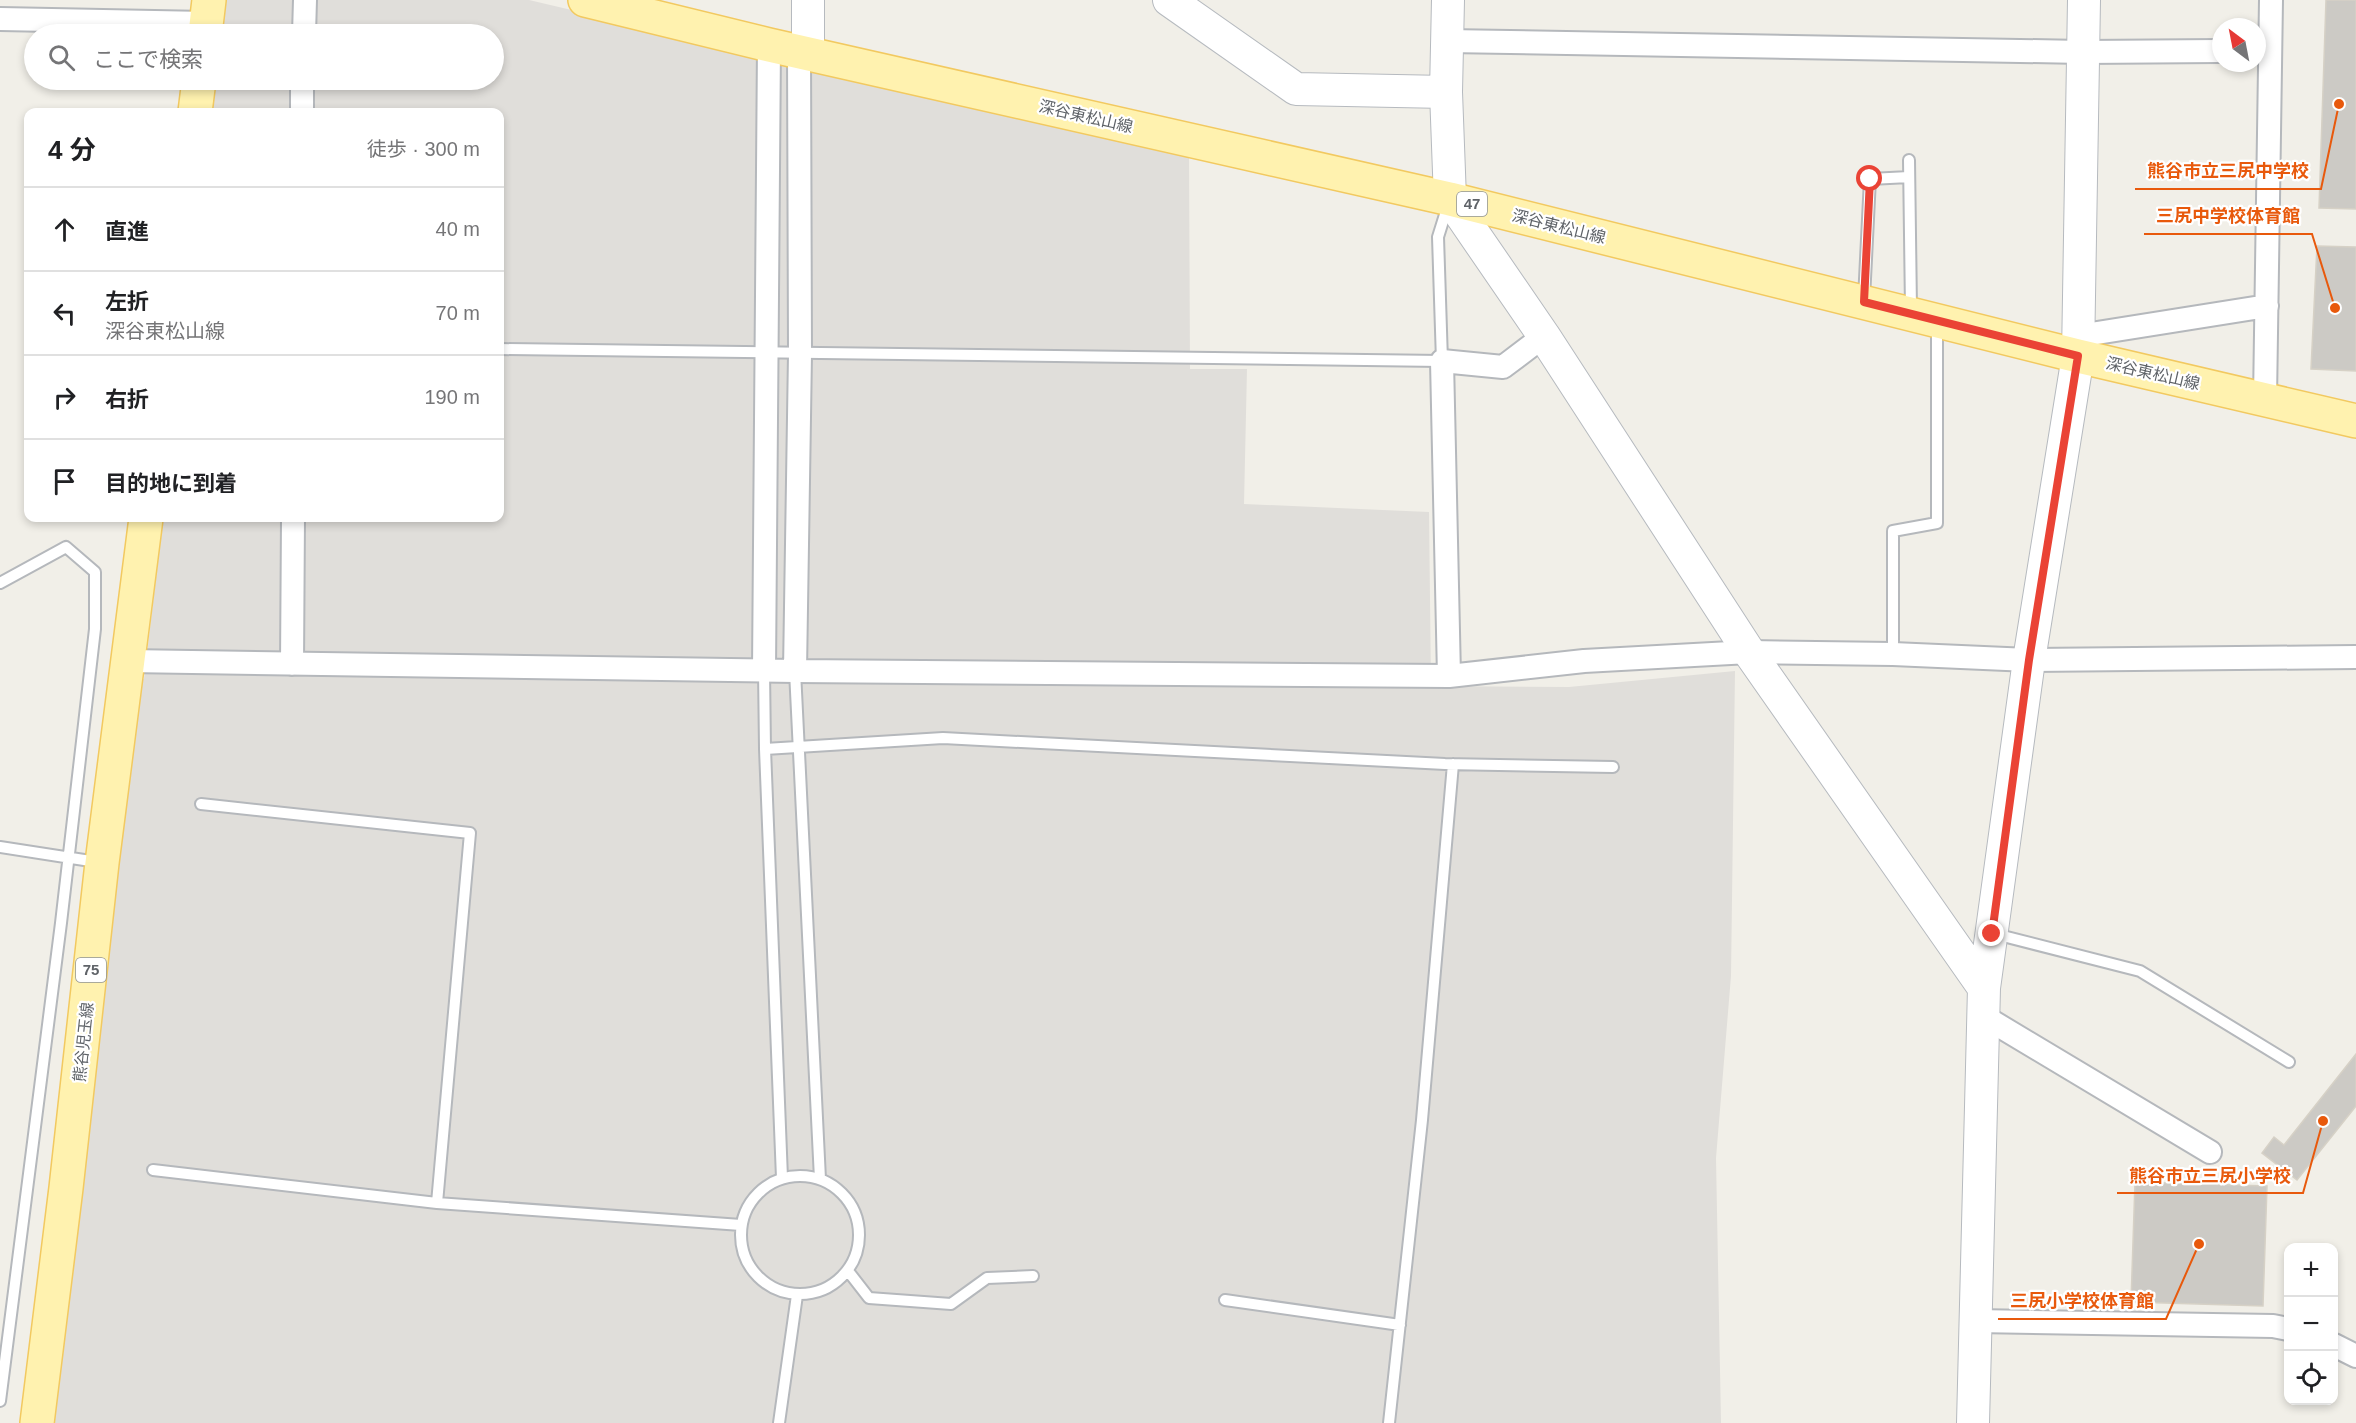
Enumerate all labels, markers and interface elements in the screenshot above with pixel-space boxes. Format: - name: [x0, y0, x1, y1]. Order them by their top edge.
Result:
- north arrow: [2212, 18, 2266, 72]
- search box: [24, 24, 504, 90]
- icon: search: [45, 41, 78, 74]
- text: ここで検索: [93, 47, 203, 72]
- street label: 深谷東松山線: [1037, 97, 1135, 136]
- text: 4 分: [48, 135, 96, 165]
- text: 徒歩 · 300 m: [367, 138, 480, 160]
- callout: 熊谷市立三尻中学校: [2135, 153, 2321, 189]
- text: 熊谷市立三尻中学校: [2147, 161, 2309, 181]
- route start: [1856, 165, 1882, 191]
- road number: 47: [1457, 192, 1487, 216]
- callout: 三尻中学校体育館: [2144, 198, 2312, 234]
- text: 三尻中学校体育館: [2156, 206, 2300, 226]
- street label: 深谷東松山線: [1510, 207, 1608, 246]
- icon: ahead: [48, 213, 81, 246]
- text: 40 m: [436, 218, 480, 240]
- text: 直進: [105, 219, 149, 244]
- text: 左折: [105, 289, 149, 314]
- icon: left: [48, 297, 81, 330]
- text: 70 m: [436, 302, 480, 324]
- text: 深谷東松山線: [105, 320, 225, 342]
- street label: 深谷東松山線: [2104, 354, 2202, 393]
- icon: right: [48, 381, 81, 414]
- text: 190 m: [424, 386, 480, 408]
- text: 右折: [105, 387, 149, 412]
- icon: arrive: [48, 465, 81, 498]
- text: 目的地に到着: [105, 471, 237, 496]
- route end: [1978, 920, 2004, 946]
- road number: 75: [76, 958, 106, 982]
- street label: 熊谷児玉線: [71, 1001, 96, 1083]
- callout: 熊谷市立三尻小学校: [2117, 1157, 2303, 1193]
- text: 熊谷市立三尻小学校: [2129, 1166, 2291, 1186]
- map controls: [2284, 1243, 2338, 1405]
- button: +: [2284, 1243, 2338, 1297]
- callout: 三尻小学校体育館: [1998, 1283, 2166, 1319]
- text: 三尻小学校体育館: [2010, 1291, 2154, 1311]
- button: −: [2284, 1297, 2338, 1351]
- button: locate: [2284, 1351, 2338, 1405]

